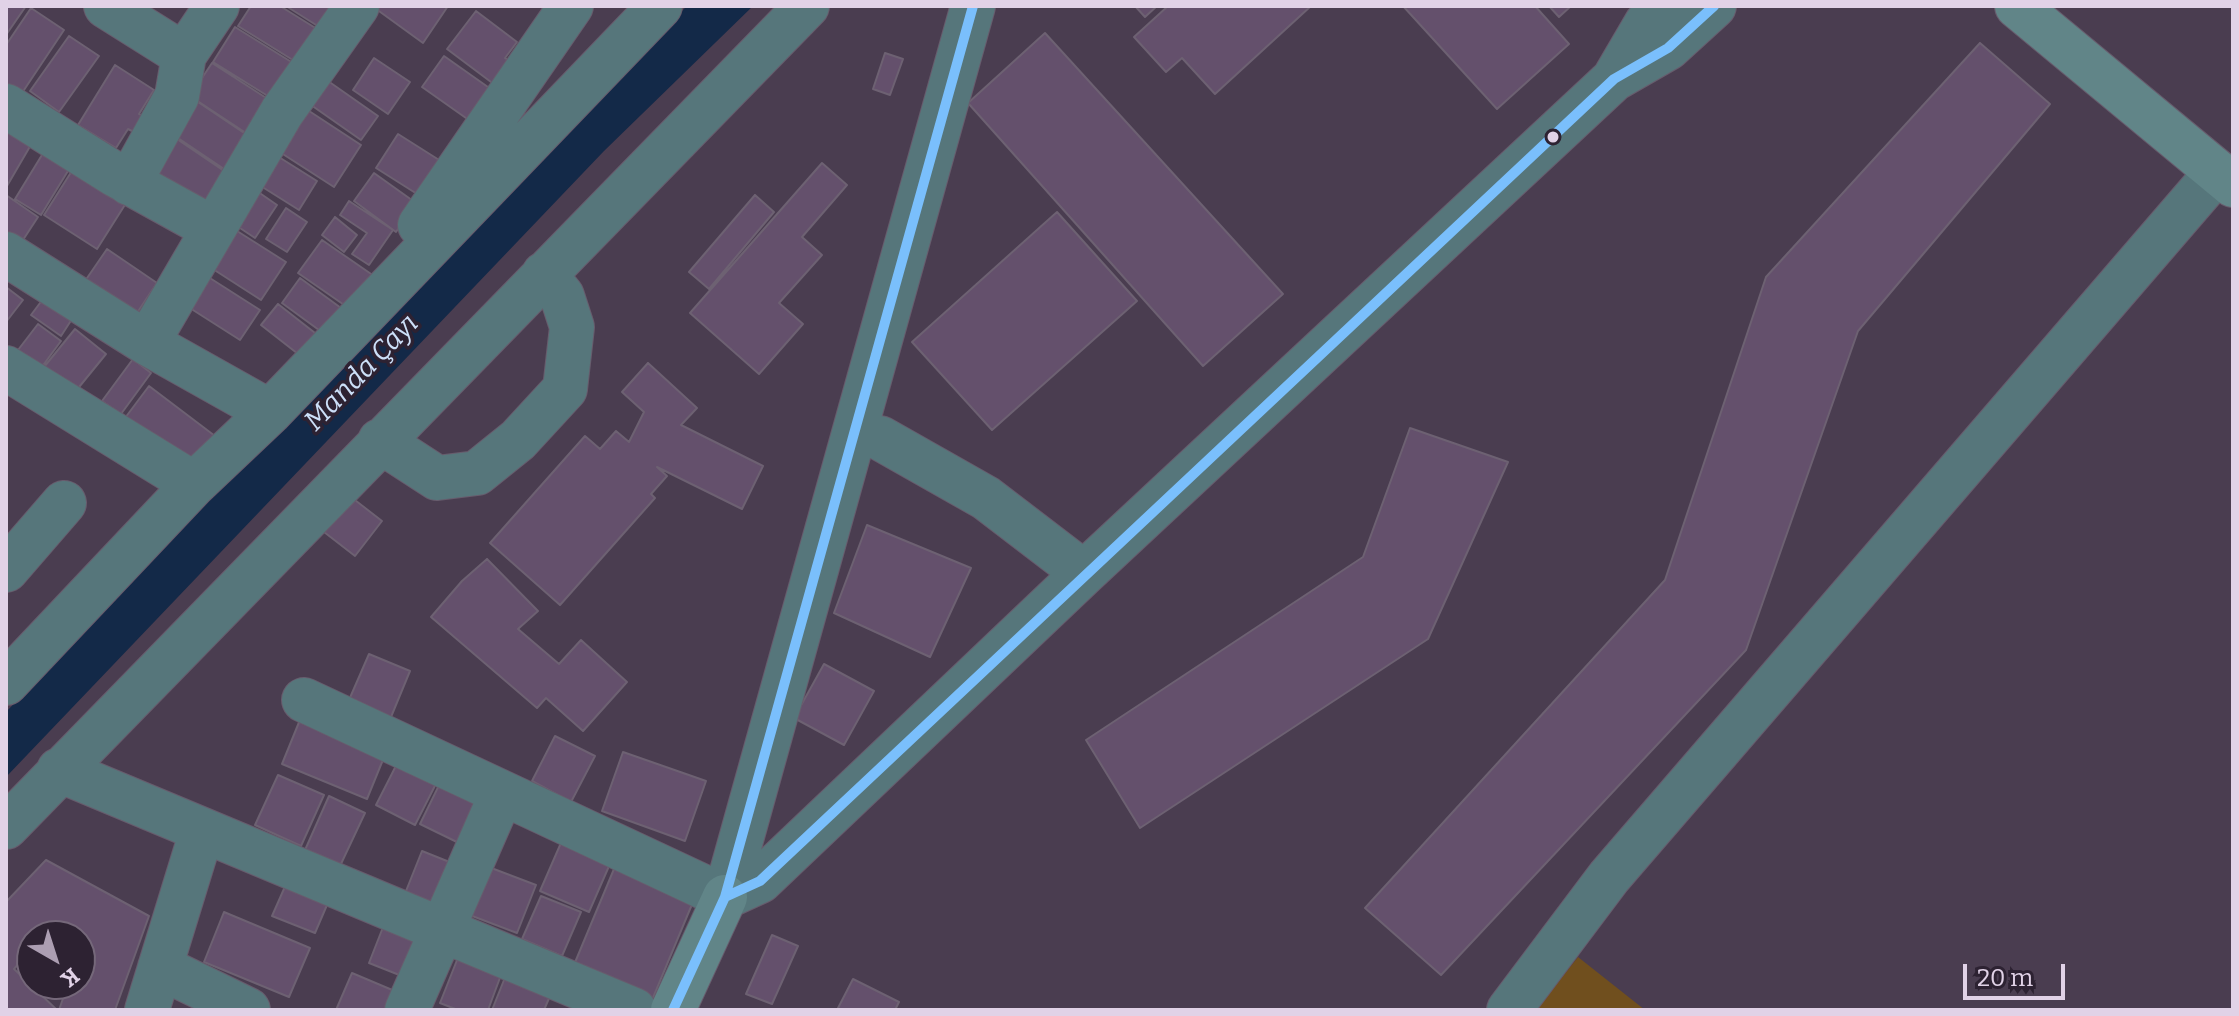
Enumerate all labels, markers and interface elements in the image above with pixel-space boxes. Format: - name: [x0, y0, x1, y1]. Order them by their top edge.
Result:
- unlabelled marker: [1545, 129, 1561, 145]
- water label: Manda Çayı: [298, 308, 426, 438]
- north arrow: [16, 920, 96, 1000]
- scale bar: [1967, 948, 2069, 998]
- text: K: [56, 962, 85, 993]
- text: 20 m: [1977, 964, 2033, 992]

